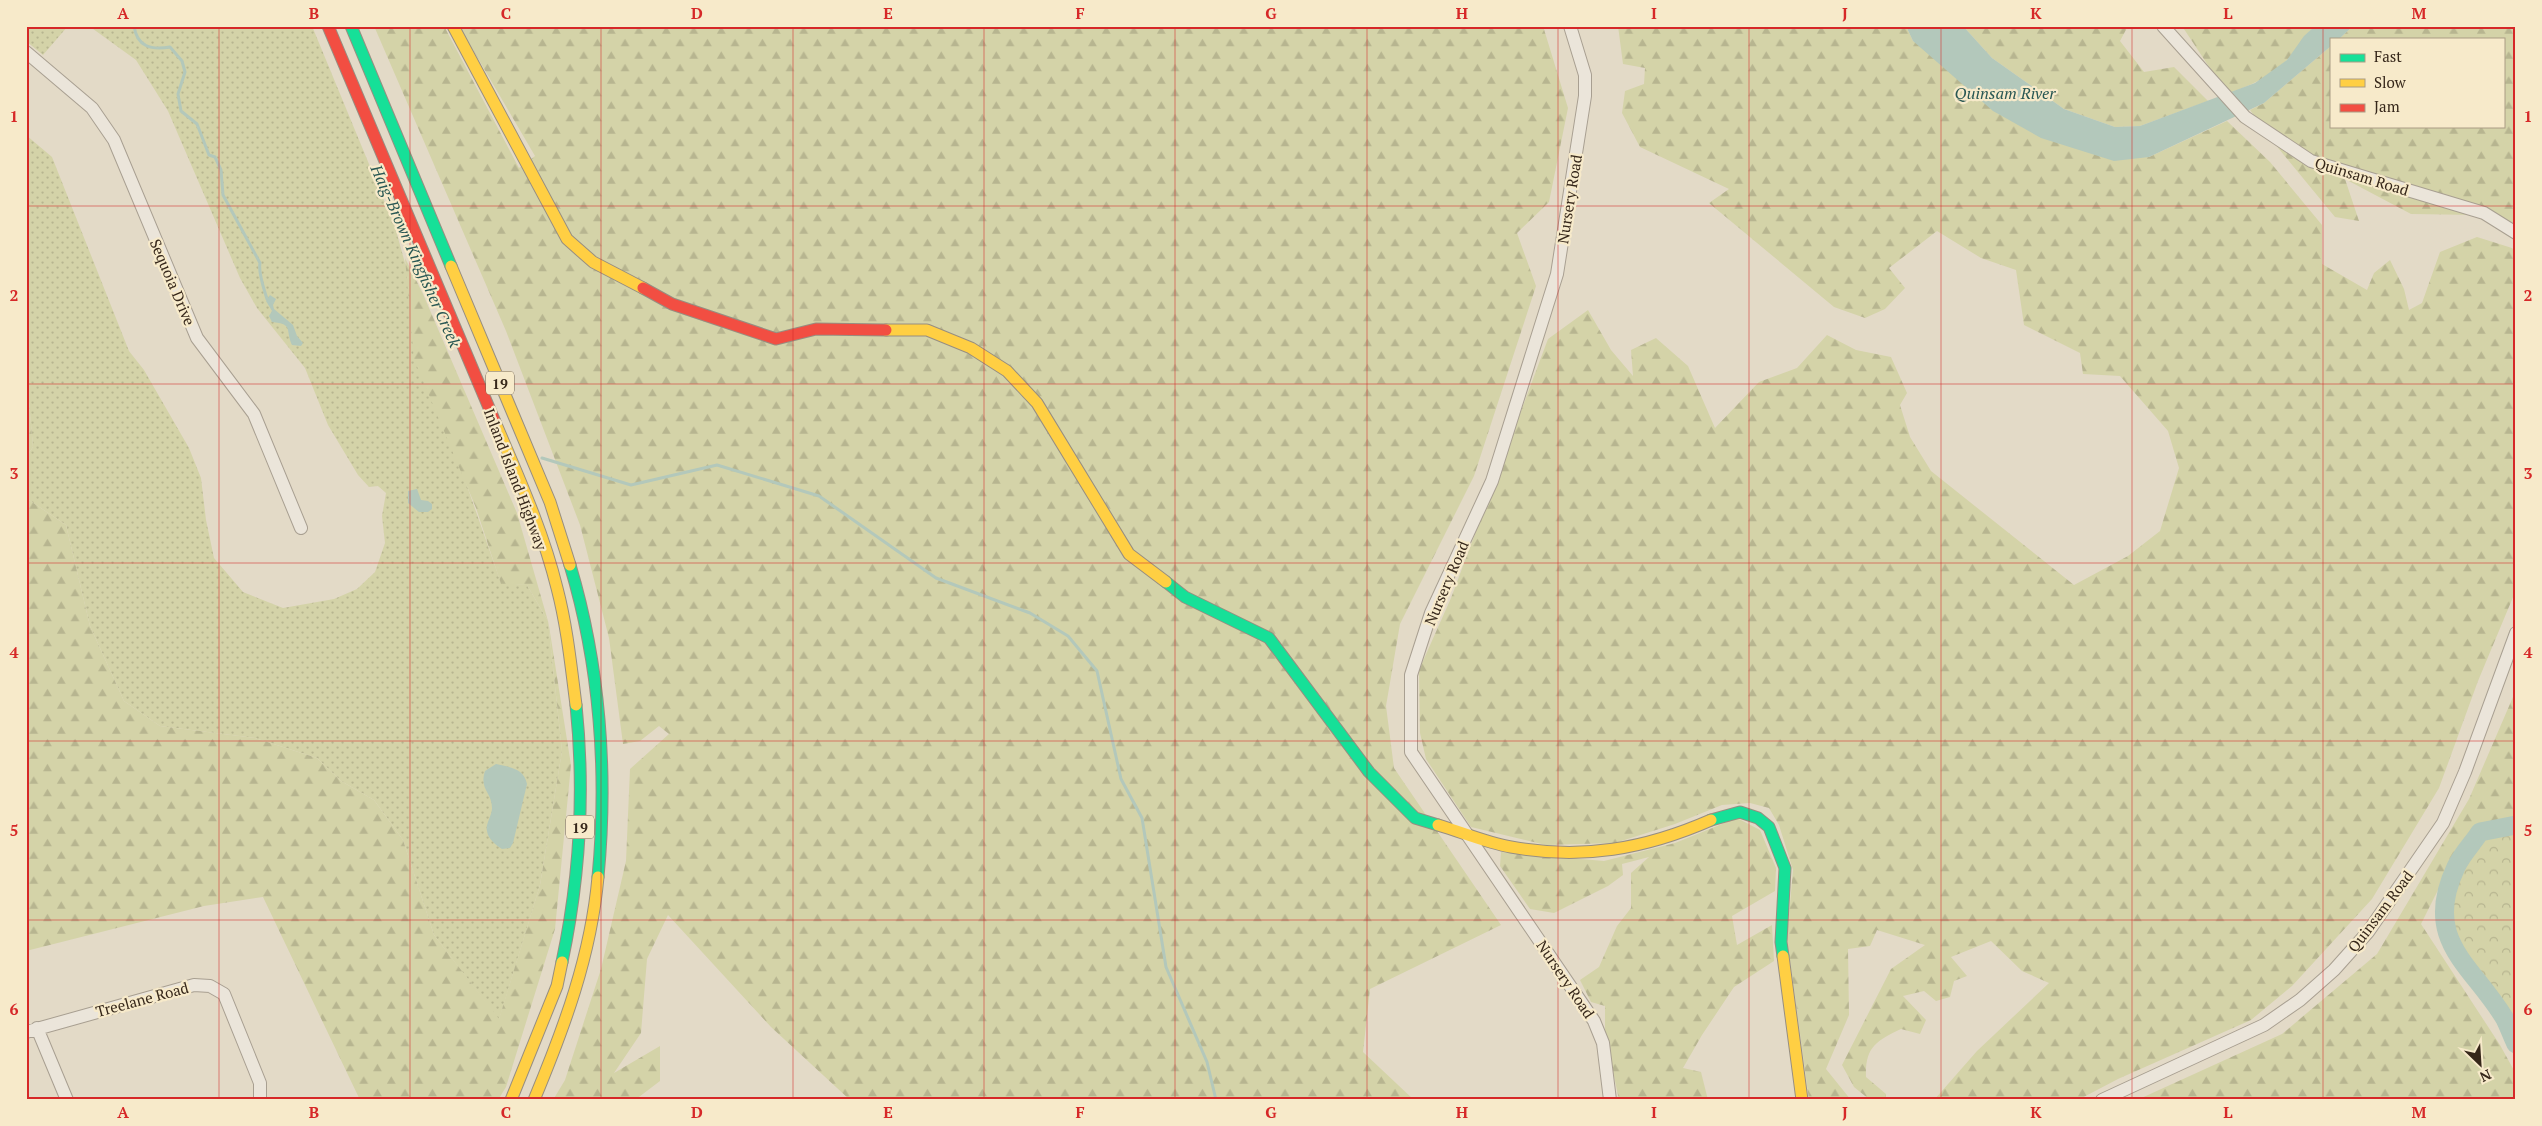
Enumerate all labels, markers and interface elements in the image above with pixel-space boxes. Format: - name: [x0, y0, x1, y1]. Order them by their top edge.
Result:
- text: A: [117, 2, 129, 24]
- text: B: [309, 2, 319, 24]
- text: C: [501, 2, 511, 24]
- text: D: [691, 2, 703, 24]
- text: E: [883, 2, 893, 24]
- text: F: [1075, 2, 1085, 24]
- text: G: [1265, 2, 1277, 24]
- text: H: [1456, 2, 1468, 24]
- text: I: [1651, 2, 1657, 24]
- text: J: [1842, 2, 1848, 24]
- text: K: [2030, 2, 2042, 24]
- text: L: [2223, 2, 2233, 24]
- text: M: [2412, 2, 2427, 24]
- legend: [2330, 38, 2504, 128]
- text: Fast: [2374, 46, 2402, 66]
- text: Slow: [2374, 72, 2407, 92]
- water label: Quinsam River: [1955, 82, 2056, 104]
- text: Jam: [2374, 96, 2400, 116]
- text: 1: [9, 105, 19, 127]
- text: 1: [2523, 105, 2533, 127]
- street label: Quinsam Road: [2313, 152, 2411, 200]
- street label: Nursery Road: [1552, 153, 1586, 245]
- water label: Haig-Brown Kingfisher Creek: [365, 160, 466, 351]
- street label: Sequoia Drive: [146, 236, 200, 328]
- text: 2: [9, 284, 19, 306]
- text: 2: [2523, 284, 2533, 306]
- road number: 19: [486, 372, 514, 394]
- street label: Inland Island Highway: [480, 405, 552, 553]
- text: 3: [9, 462, 19, 484]
- text: 3: [2523, 462, 2533, 484]
- street label: Nursery Road: [1419, 538, 1473, 628]
- text: 4: [9, 641, 19, 663]
- text: 4: [2523, 641, 2533, 663]
- road number: 19: [566, 816, 594, 839]
- text: 5: [9, 819, 19, 841]
- text: 5: [2523, 819, 2533, 841]
- street label: Quinsam Road: [2343, 866, 2417, 956]
- street label: Nursery Road: [1533, 936, 1599, 1022]
- street label: Treelane Road: [93, 977, 191, 1021]
- text: 6: [9, 998, 19, 1020]
- text: 6: [2523, 998, 2533, 1020]
- north arrow: [2454, 1038, 2504, 1088]
- text: N: [2477, 1065, 2495, 1087]
- text: A: [117, 1101, 129, 1123]
- text: B: [309, 1101, 319, 1123]
- text: C: [501, 1101, 511, 1123]
- text: D: [691, 1101, 703, 1123]
- text: E: [883, 1101, 893, 1123]
- text: F: [1075, 1101, 1085, 1123]
- text: G: [1265, 1101, 1277, 1123]
- text: H: [1456, 1101, 1468, 1123]
- text: I: [1651, 1101, 1657, 1123]
- text: J: [1842, 1101, 1848, 1123]
- text: K: [2030, 1101, 2042, 1123]
- text: L: [2223, 1101, 2233, 1123]
- text: M: [2412, 1101, 2427, 1123]

